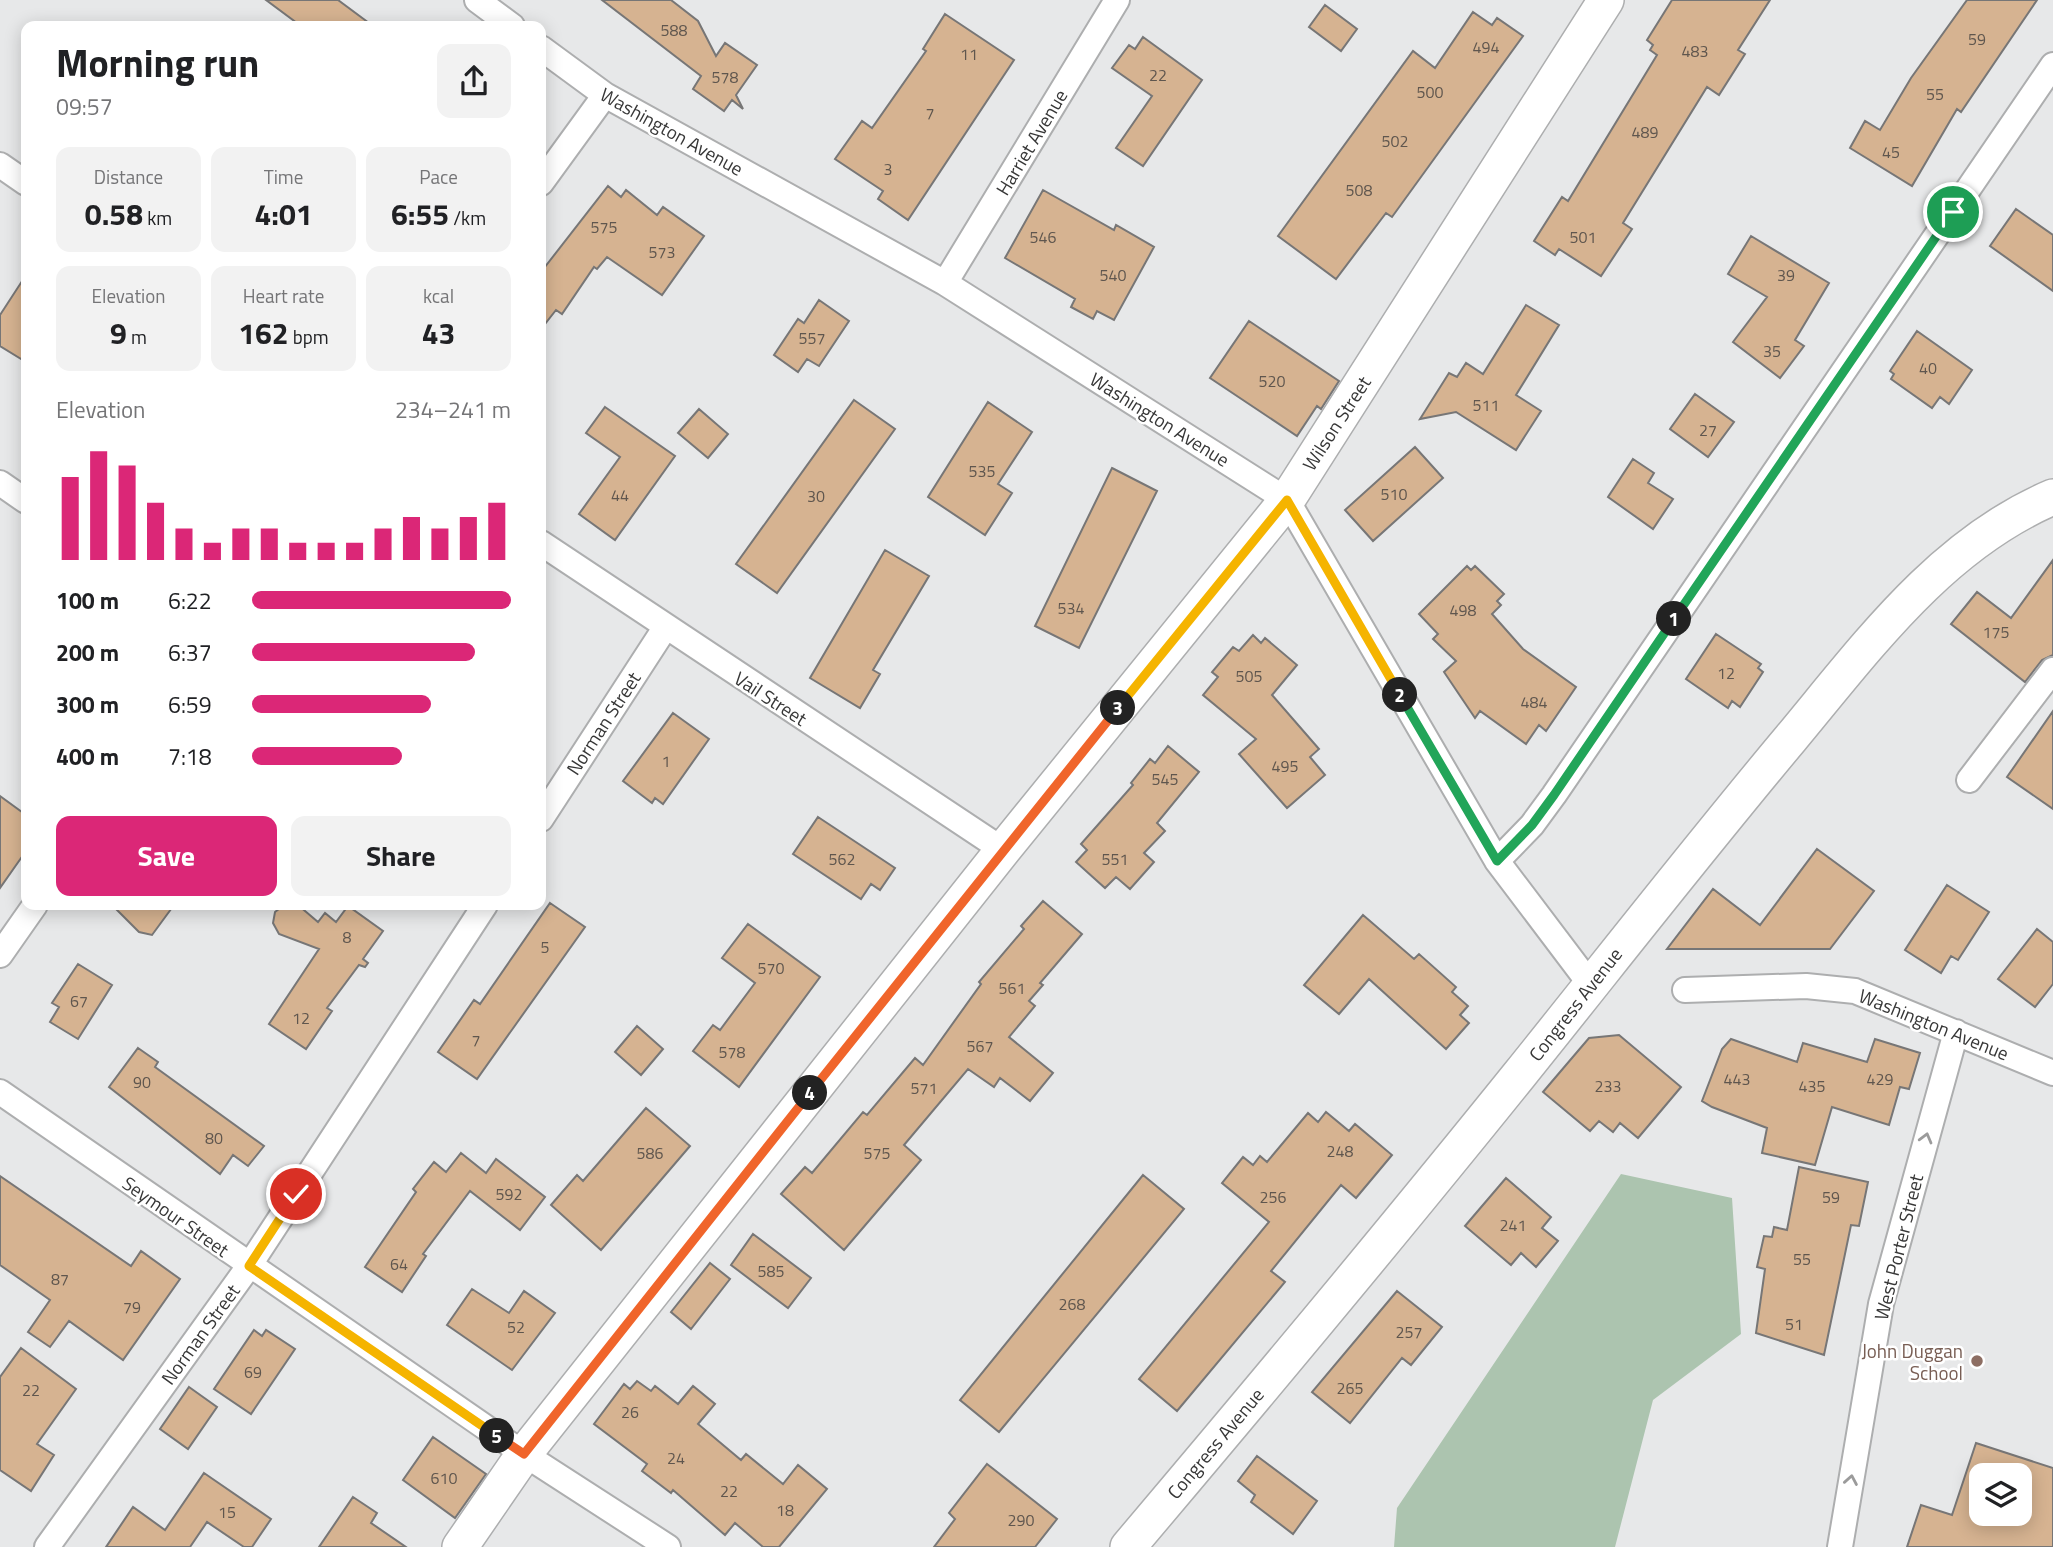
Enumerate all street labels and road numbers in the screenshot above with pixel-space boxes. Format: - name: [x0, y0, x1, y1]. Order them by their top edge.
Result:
- street label: Washington Avenue: [595, 80, 749, 182]
- street label: Harriet Avenue: [988, 83, 1074, 201]
- street label: Washington Avenue: [1085, 364, 1235, 474]
- street label: Wilson Street: [1295, 370, 1378, 476]
- street label: Vail Street: [729, 664, 813, 733]
- street label: Norman Street: [559, 665, 648, 780]
- street label: Congress Avenue: [1521, 941, 1629, 1067]
- street label: Washington Avenue: [1855, 981, 2013, 1067]
- street label: Seymour Street: [117, 1168, 236, 1264]
- street label: West Porter Street: [1866, 1171, 1930, 1323]
- street label: Norman Street: [154, 1277, 247, 1390]
- street label: Congress Avenue: [1160, 1381, 1270, 1505]

